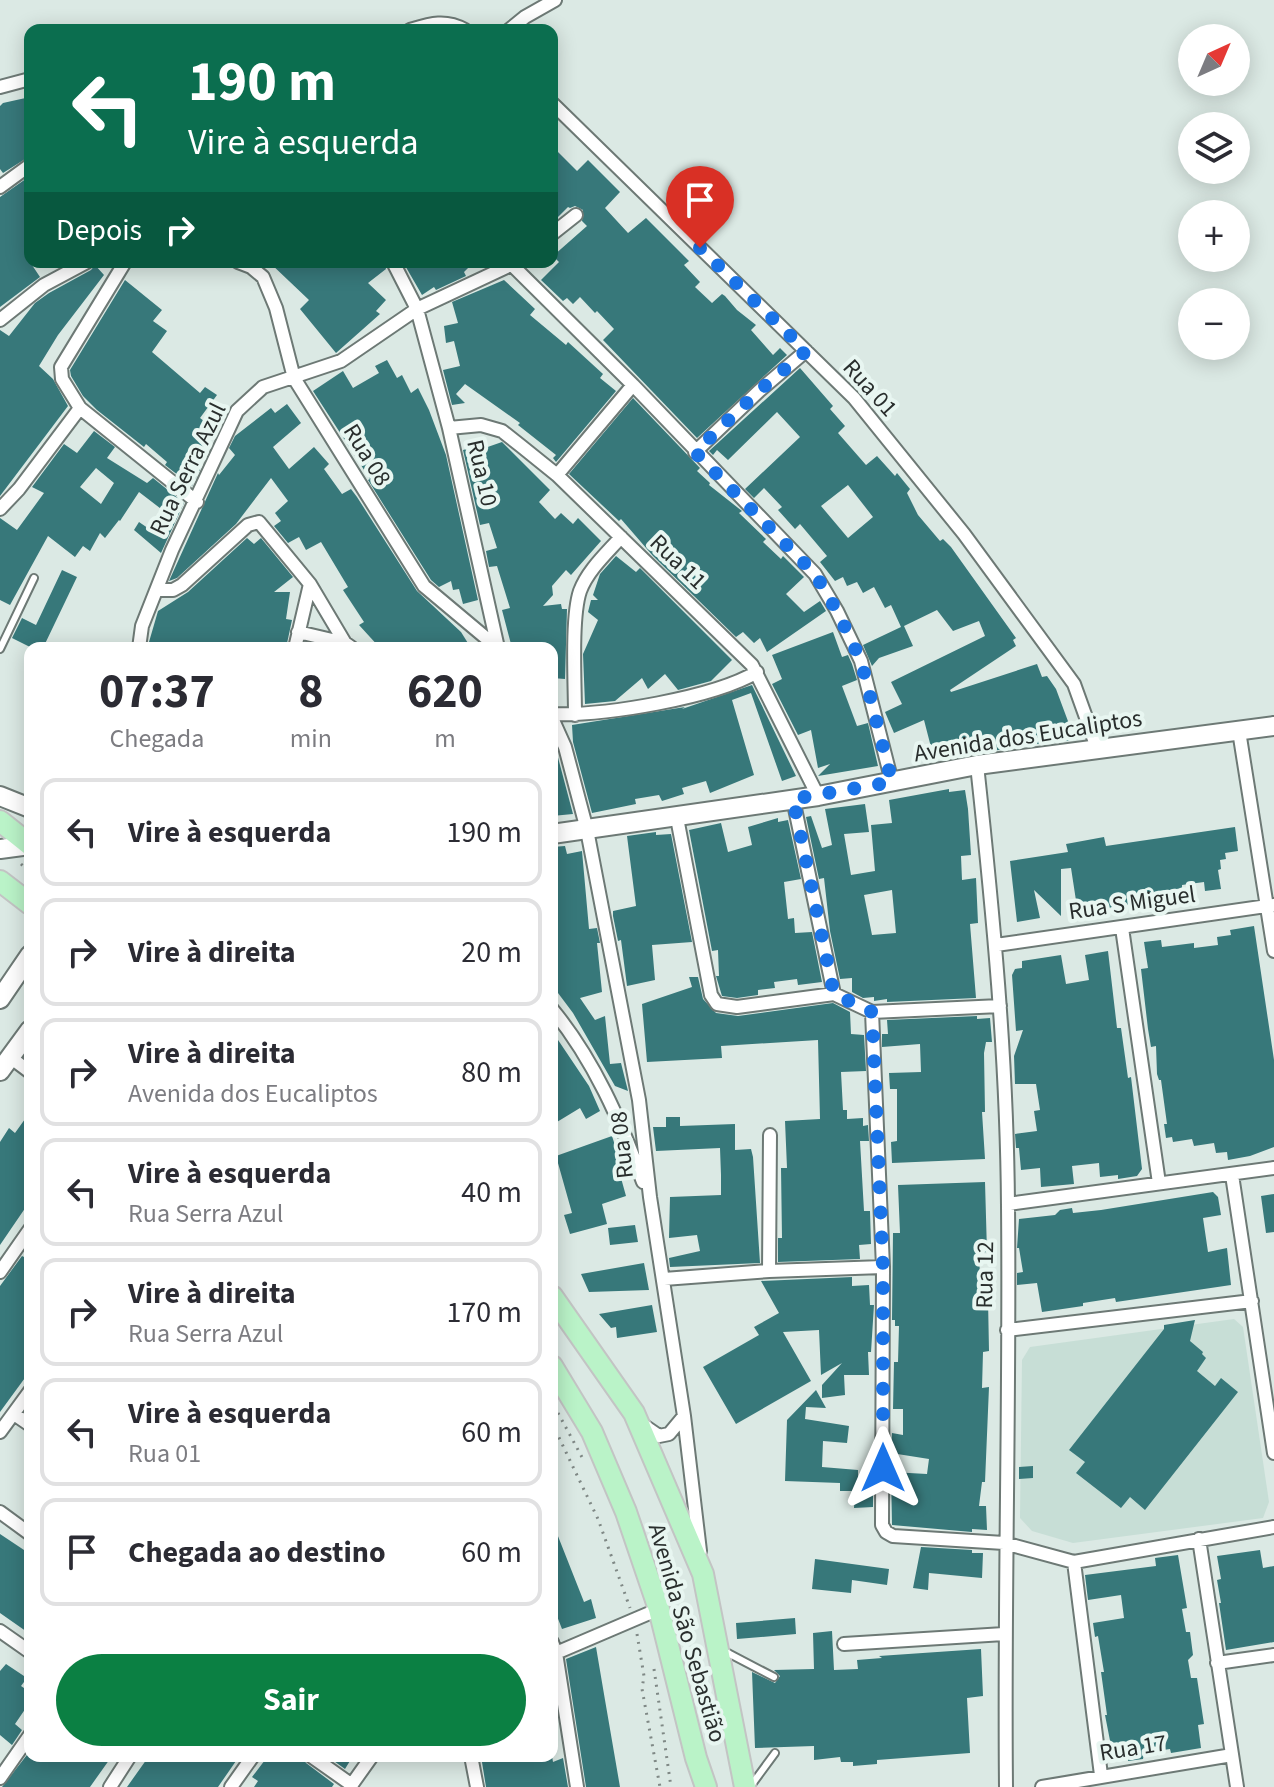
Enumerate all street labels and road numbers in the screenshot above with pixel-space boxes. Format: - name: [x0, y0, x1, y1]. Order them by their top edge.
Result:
- street label: Rua 01: [834, 351, 906, 425]
- street label: Rua Serra Azul: [141, 397, 235, 541]
- street label: Rua 08: [334, 417, 400, 493]
- street label: Rua 10: [457, 436, 507, 510]
- street label: Rua 11: [642, 526, 714, 598]
- street label: Avenida dos Eucaliptos: [911, 701, 1145, 771]
- street label: Rua S Miguel: [1066, 877, 1198, 929]
- street label: Rua 08: [601, 1110, 643, 1180]
- street label: Rua 12: [967, 1241, 1003, 1309]
- street label: Avenida São Sebastião: [639, 1519, 735, 1747]
- street label: Rua 17: [1097, 1725, 1169, 1771]

